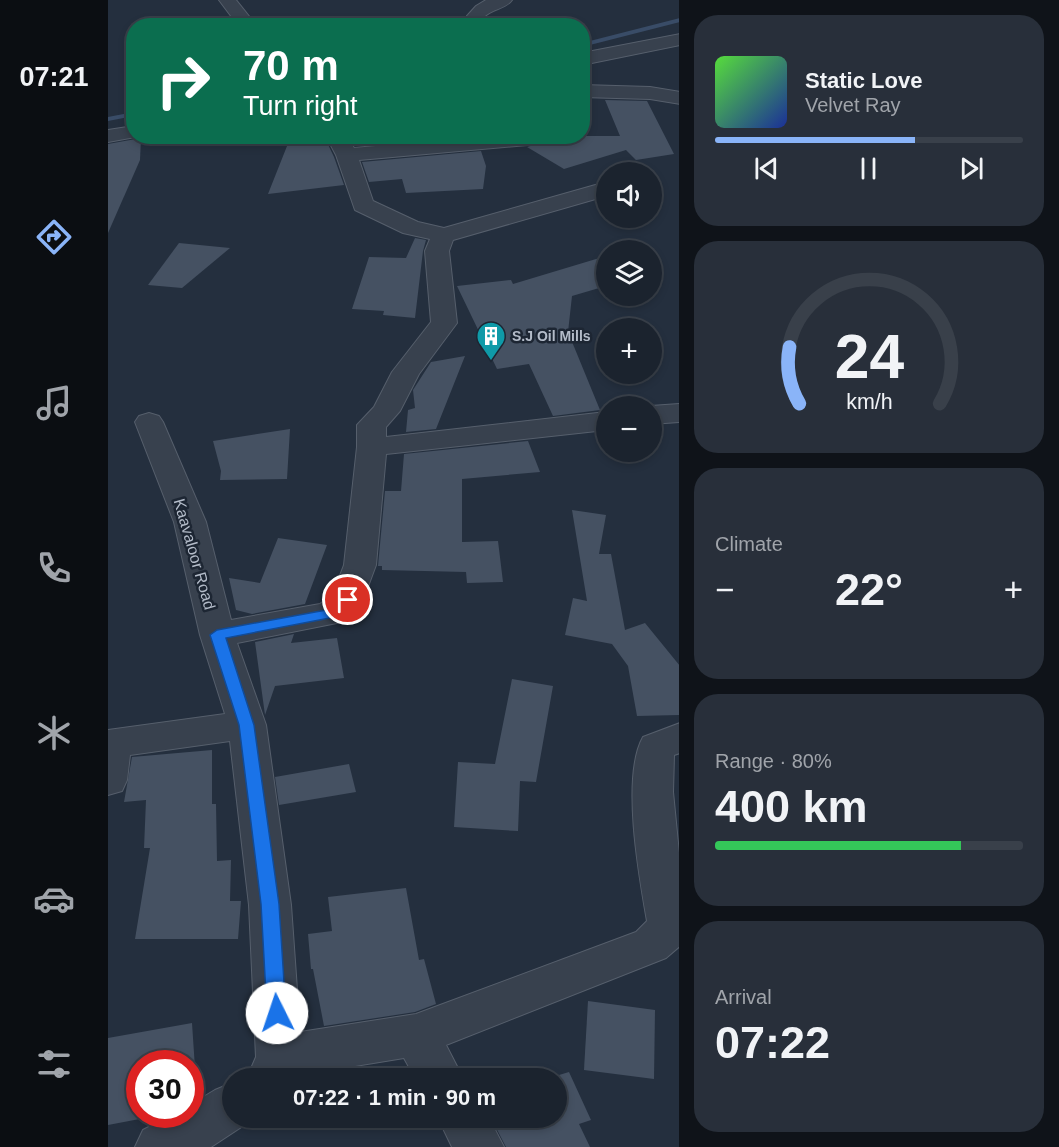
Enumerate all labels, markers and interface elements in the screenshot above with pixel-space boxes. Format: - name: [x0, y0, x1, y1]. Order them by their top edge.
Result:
- icon: right: [144, 42, 222, 120]
- text: 70 m: [243, 42, 339, 89]
- text: 07:21: [19, 62, 89, 92]
- text: Static Love: [805, 68, 922, 93]
- text: Turn right: [243, 91, 358, 121]
- text: Velvet Ray: [805, 94, 901, 116]
- icon: previous: [750, 152, 783, 185]
- icon: pause: [852, 152, 885, 185]
- icon: next: [955, 152, 988, 185]
- map controls: [596, 162, 662, 462]
- button: sound: [596, 162, 662, 228]
- icon: directions: [33, 216, 75, 258]
- button: layers: [596, 240, 662, 306]
- button: +: [596, 318, 662, 384]
- building icon: S.J Oil Mills: [475, 320, 507, 362]
- text: 24: [834, 322, 904, 391]
- place label: S.J Oil Mills: [512, 328, 591, 344]
- icon: music: [33, 382, 75, 424]
- text: km/h: [846, 391, 892, 415]
- button: −: [596, 396, 662, 462]
- street label: Kaavaloor Road: [171, 497, 219, 612]
- text: Climate: [715, 533, 783, 555]
- icon: phone: [33, 547, 75, 589]
- text: 22°: [835, 564, 903, 615]
- text: −: [715, 571, 734, 608]
- text: +: [1004, 571, 1023, 608]
- pin: [322, 574, 373, 625]
- icon: arrive: [331, 583, 364, 616]
- icon: climate: [33, 712, 75, 754]
- text: Range · 80%: [715, 750, 832, 772]
- text: 400 km: [715, 781, 868, 832]
- icon: car: [33, 878, 75, 920]
- position arrow: [245, 981, 309, 1045]
- text: Arrival: [715, 986, 772, 1008]
- text: 07:22: [715, 1017, 830, 1068]
- icon: filters: [33, 1043, 75, 1085]
- speed limit sign: 30: [126, 1050, 204, 1128]
- text: 07:22 · 1 min · 90 m: [293, 1085, 496, 1110]

